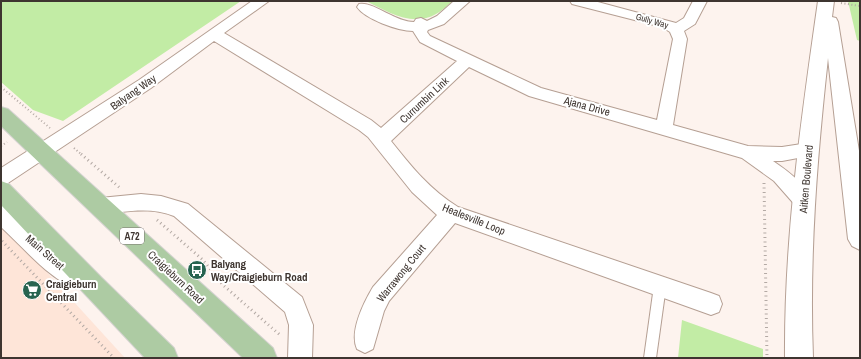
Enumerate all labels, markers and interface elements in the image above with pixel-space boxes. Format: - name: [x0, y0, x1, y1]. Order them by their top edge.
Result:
- street label: Gully Way: [634, 11, 670, 31]
- street label: Balyang Way: [107, 71, 159, 113]
- street label: Currumbin Link: [396, 73, 452, 126]
- street label: Ajana Drive: [561, 93, 612, 119]
- street label: Aitken Boulevard: [796, 144, 816, 215]
- street label: Healesville Loop: [440, 200, 508, 238]
- road number: A72: [120, 228, 144, 244]
- street label: Main Street: [23, 231, 68, 273]
- street label: Warrawong Court: [373, 241, 429, 305]
- street label: Craigieburn Road: [145, 247, 207, 307]
- place label: Balyang Way/Craigieburn Road: [211, 257, 307, 284]
- bus stop icon: Balyang Way/Craigieburn Road: [186, 259, 208, 281]
- place label: Craigieburn Central: [46, 277, 97, 304]
- supermarket icon: Craigieburn Central: [21, 279, 43, 301]

